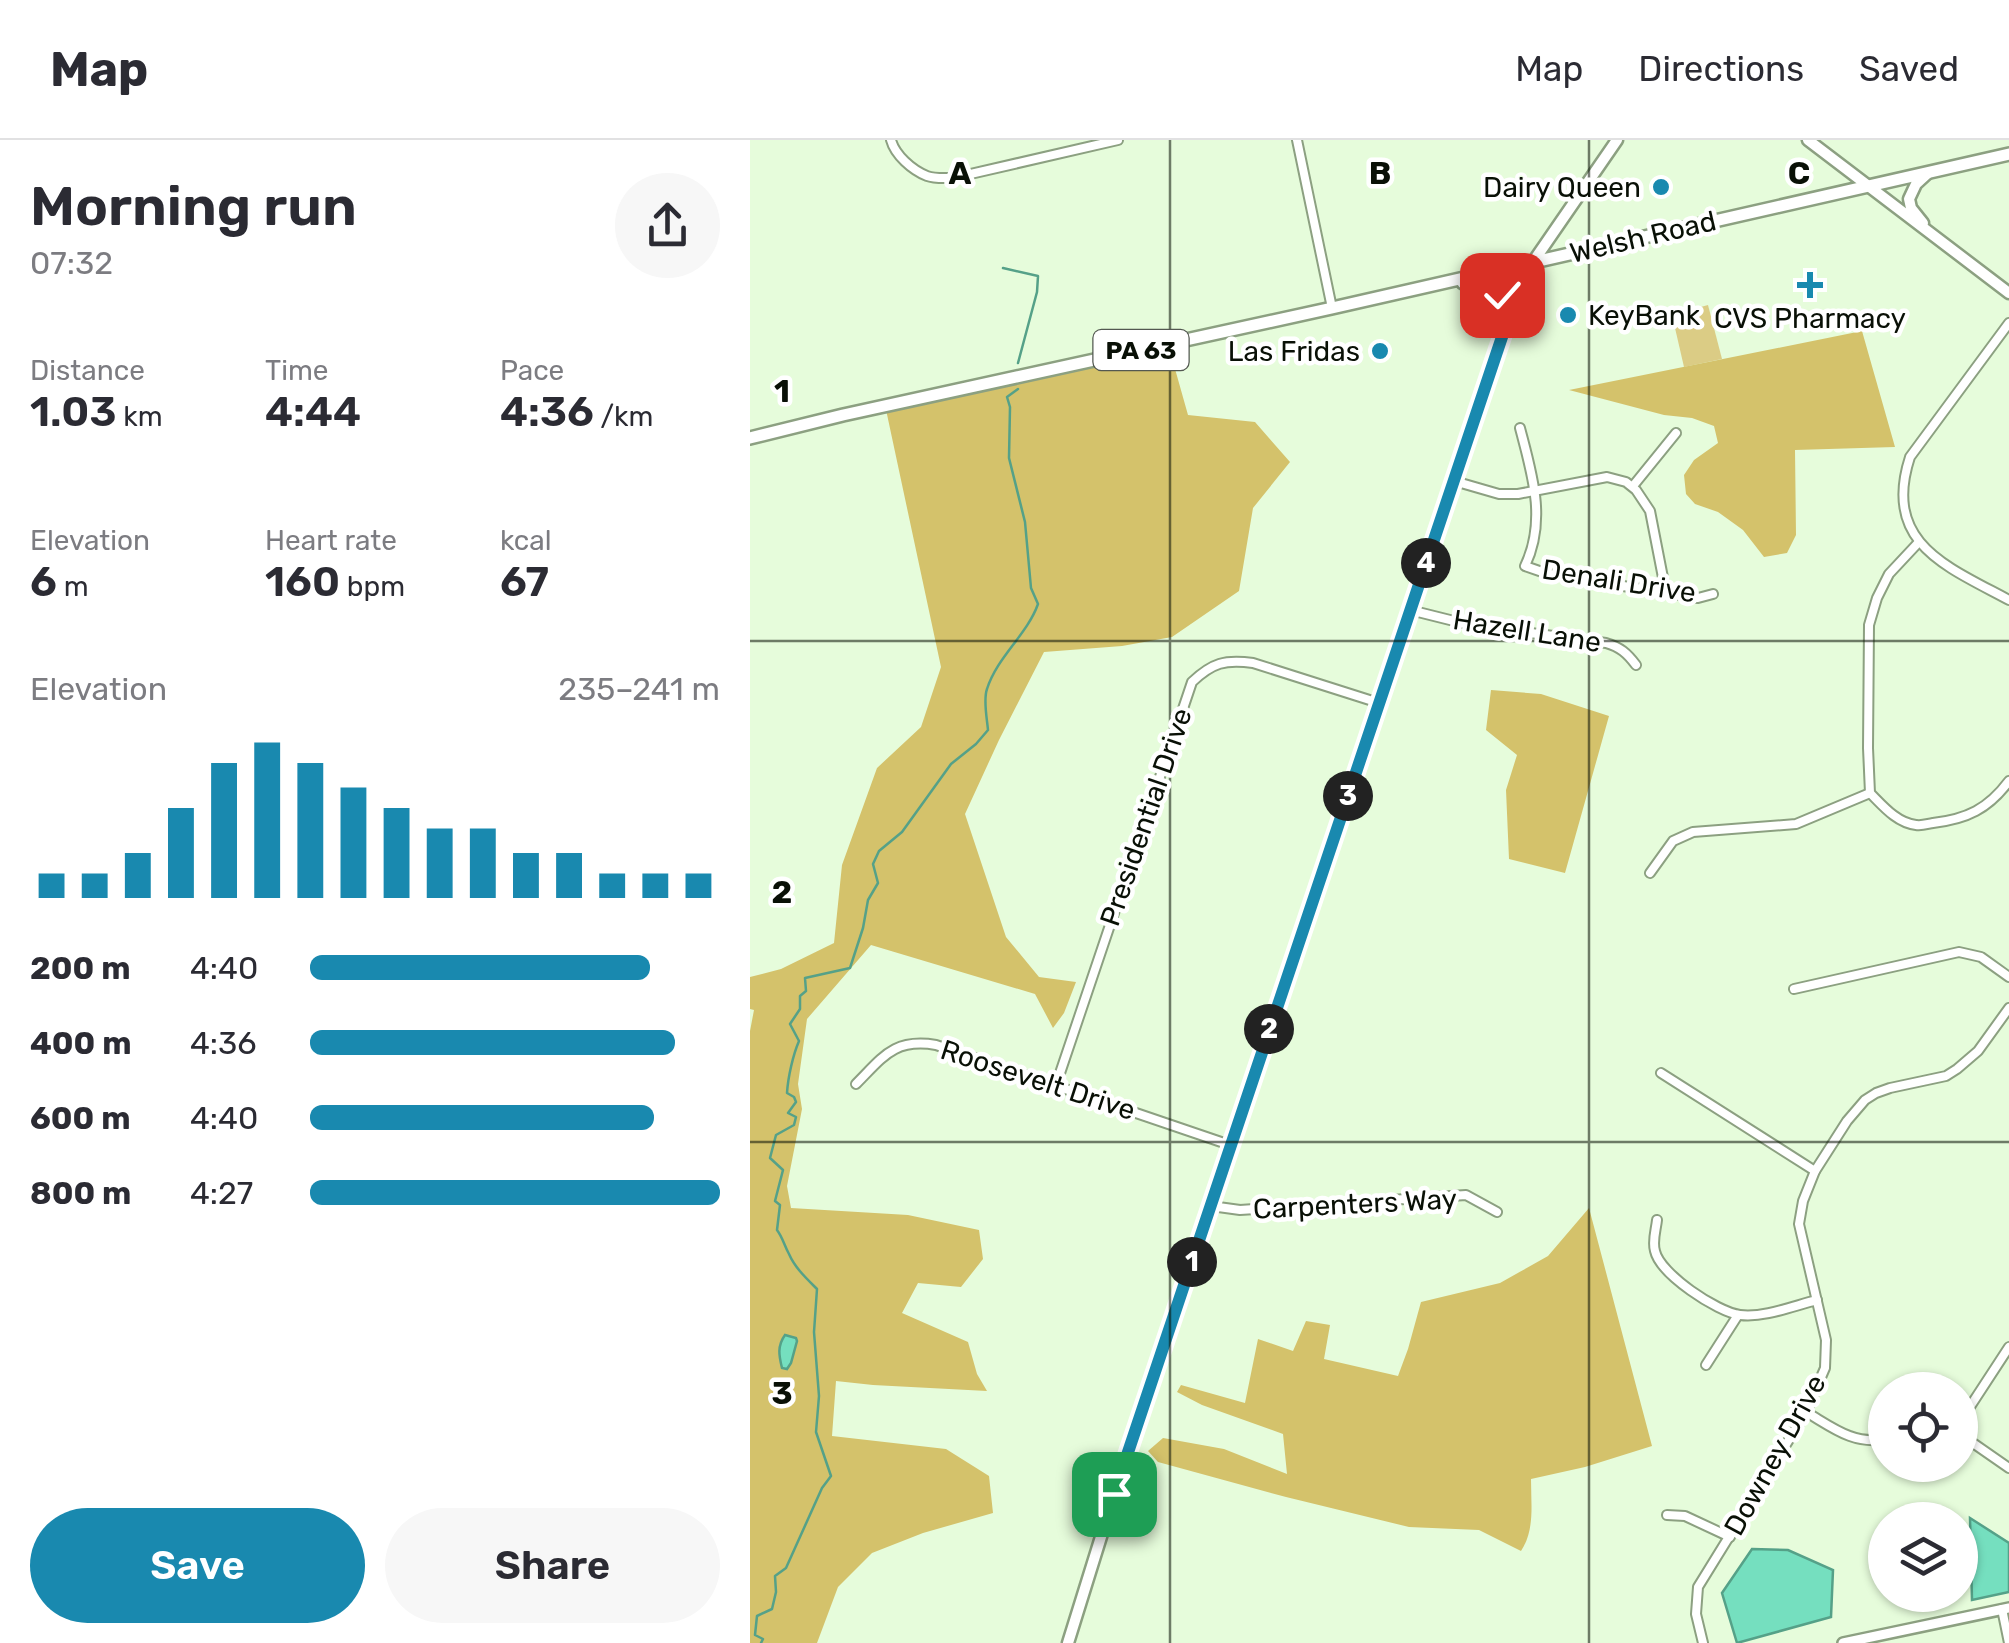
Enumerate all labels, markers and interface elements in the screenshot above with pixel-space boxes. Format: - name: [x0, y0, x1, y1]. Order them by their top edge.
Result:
- text: Map: [50, 41, 148, 98]
- text: Map: [1515, 48, 1583, 90]
- text: Directions: [1638, 48, 1804, 90]
- text: Saved: [1859, 48, 1959, 90]
- text: A: [949, 154, 972, 192]
- text: B: [1369, 154, 1391, 192]
- text: C: [1788, 154, 1810, 192]
- place label: Dairy Queen: [1483, 171, 1641, 204]
- button: share: [615, 173, 720, 278]
- text: Morning run: [30, 174, 357, 239]
- marker: Dairy Queen: [1650, 176, 1672, 198]
- street label: Welsh Road: [1567, 204, 1719, 270]
- text: 07:32: [30, 244, 113, 282]
- pin: [1460, 253, 1545, 338]
- icon: check: [1475, 268, 1530, 323]
- marker: CVS Pharmacy: [1799, 274, 1821, 296]
- place label: KeyBank: [1588, 299, 1701, 332]
- place label: CVS Pharmacy: [1714, 302, 1906, 335]
- marker: KeyBank: [1557, 304, 1579, 326]
- road number: PA 63: [1094, 330, 1188, 370]
- place label: Las Fridas: [1228, 335, 1360, 368]
- marker: Las Fridas: [1369, 340, 1391, 362]
- text: Distance: [30, 354, 145, 387]
- text: Time: [265, 354, 328, 387]
- text: Pace: [500, 354, 564, 387]
- text: 1: [774, 372, 790, 410]
- text: 1.03: [30, 387, 116, 437]
- text: 4:44: [265, 387, 361, 437]
- text: 4:36: [500, 387, 594, 437]
- text: km: [116, 400, 163, 433]
- text: /km: [594, 400, 653, 433]
- text: Elevation: [30, 524, 150, 557]
- text: Heart rate: [265, 524, 397, 557]
- text: kcal: [500, 524, 551, 557]
- pin: 4: [1401, 538, 1451, 588]
- text: 4: [1416, 546, 1436, 579]
- street label: Denali Drive: [1540, 553, 1698, 609]
- text: 6: [30, 557, 57, 607]
- text: 160: [265, 557, 340, 607]
- text: 67: [500, 557, 549, 607]
- text: m: [57, 570, 89, 603]
- text: bpm: [340, 570, 405, 603]
- street label: Hazell Lane: [1451, 603, 1603, 659]
- text: Elevation: [30, 670, 167, 708]
- text: 235–241 m: [558, 670, 720, 708]
- street label: Presidential Drive: [1093, 704, 1199, 930]
- pin: 3: [1323, 771, 1373, 821]
- text: 3: [1339, 779, 1357, 812]
- text: 2: [772, 873, 792, 911]
- text: 200 m: [30, 949, 130, 987]
- text: 4:40: [190, 949, 258, 987]
- pin: 2: [1244, 1004, 1294, 1054]
- text: 2: [1260, 1012, 1278, 1045]
- text: 400 m: [30, 1024, 132, 1062]
- text: 4:36: [190, 1024, 257, 1062]
- street label: Roosevelt Drive: [937, 1033, 1139, 1127]
- text: 600 m: [30, 1099, 130, 1137]
- text: 4:40: [190, 1099, 258, 1137]
- text: 800 m: [30, 1174, 131, 1212]
- text: 4:27: [190, 1174, 253, 1212]
- street label: Carpenters Way: [1252, 1182, 1458, 1226]
- pin: 1: [1167, 1237, 1217, 1287]
- text: 1: [1185, 1245, 1199, 1278]
- street label: Downey Drive: [1717, 1369, 1833, 1541]
- map controls: [1868, 1372, 1978, 1612]
- button: locate: [1868, 1372, 1978, 1482]
- text: 3: [771, 1374, 793, 1412]
- pin: [1072, 1452, 1157, 1537]
- icon: arrive: [1087, 1467, 1142, 1522]
- button: layers: [1868, 1502, 1978, 1612]
- button: Save: [30, 1508, 365, 1623]
- button: Share: [385, 1508, 720, 1623]

